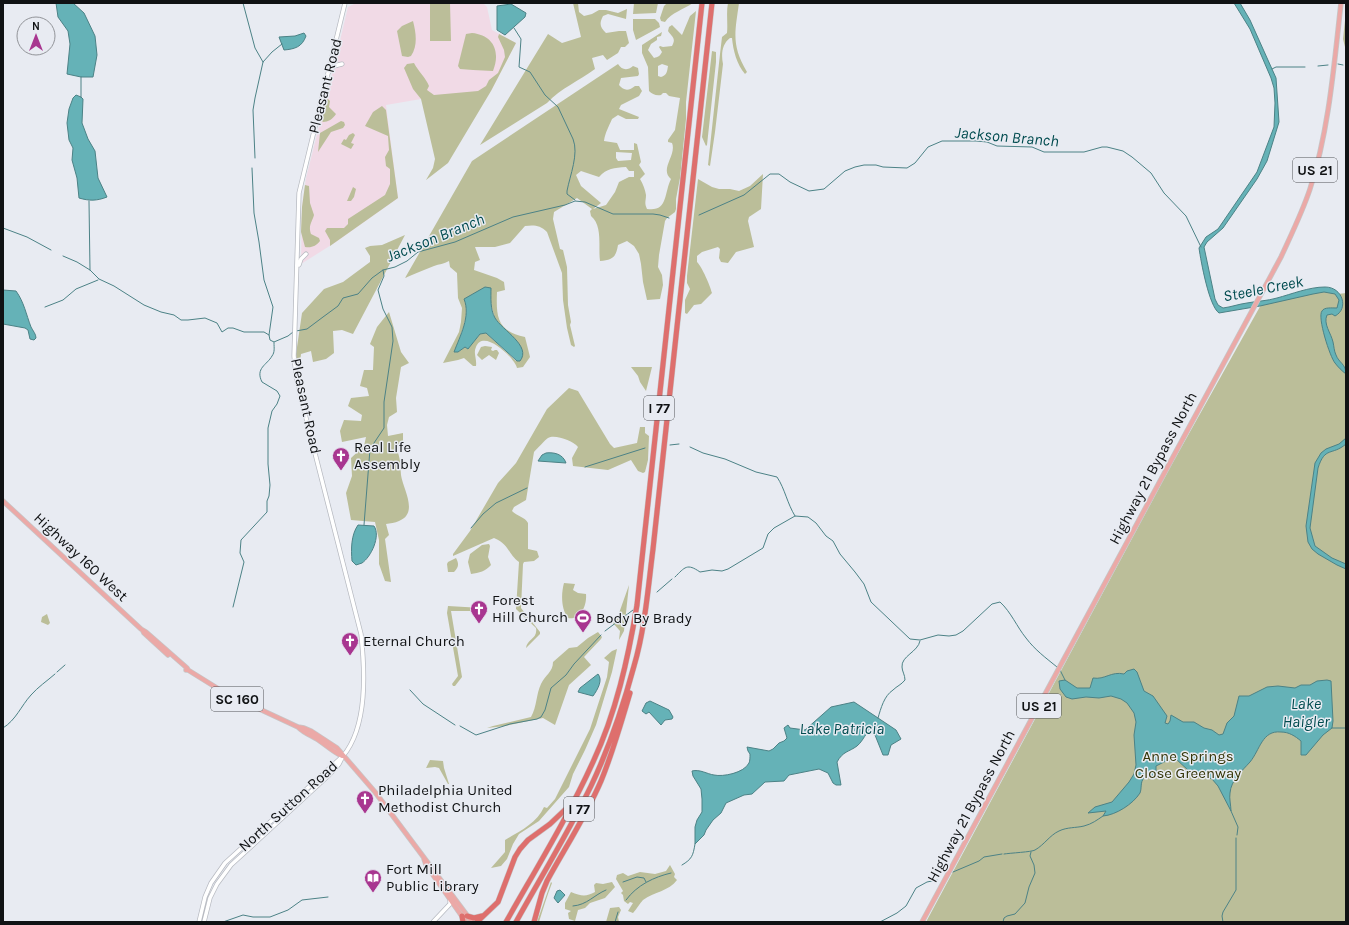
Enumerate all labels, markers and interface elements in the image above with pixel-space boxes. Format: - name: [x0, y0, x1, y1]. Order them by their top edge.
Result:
- north arrow: [16, 16, 56, 56]
- text: N: [32, 20, 40, 33]
- street label: Pleasant Road: [304, 37, 346, 135]
- water label: Jackson Branch: [954, 122, 1060, 151]
- road number: US 21: [1293, 158, 1337, 182]
- water label: Jackson Branch: [383, 209, 487, 266]
- water label: Steele Creek: [1221, 271, 1306, 306]
- street label: Pleasant Road: [287, 356, 325, 456]
- street label: Highway 21 Bypass North: [1105, 389, 1201, 547]
- road number: I 77: [644, 396, 674, 420]
- place label: Real Life Assembly: [354, 438, 420, 473]
- church icon: Real Life Assembly: [331, 446, 351, 471]
- street label: Highway 160 West: [30, 509, 132, 605]
- place label: Forest Hill Church: [492, 591, 568, 626]
- church icon: Forest Hill Church: [469, 599, 489, 624]
- sports icon: Body By Brady: [573, 608, 593, 633]
- place label: Body By Brady: [596, 609, 692, 627]
- church icon: Eternal Church: [340, 631, 360, 656]
- place label: Eternal Church: [363, 632, 465, 650]
- road number: SC 160: [211, 687, 263, 711]
- road number: US 21: [1017, 694, 1061, 718]
- water label: Lake Haigler: [1282, 694, 1330, 731]
- water label: Lake Patricia: [800, 719, 884, 738]
- street label: Highway 21 Bypass North: [923, 727, 1019, 885]
- park label: Anne Springs Close Greenway: [1135, 747, 1241, 782]
- street label: North Sutton Road: [235, 757, 341, 855]
- place label: Philadelphia United Methodist Church: [378, 781, 513, 816]
- church icon: Philadelphia United Methodist Church: [355, 789, 375, 814]
- road number: I 77: [564, 797, 594, 821]
- place label: Fort Mill Public Library: [386, 860, 479, 895]
- library icon: Fort Mill Public Library: [363, 868, 383, 893]

